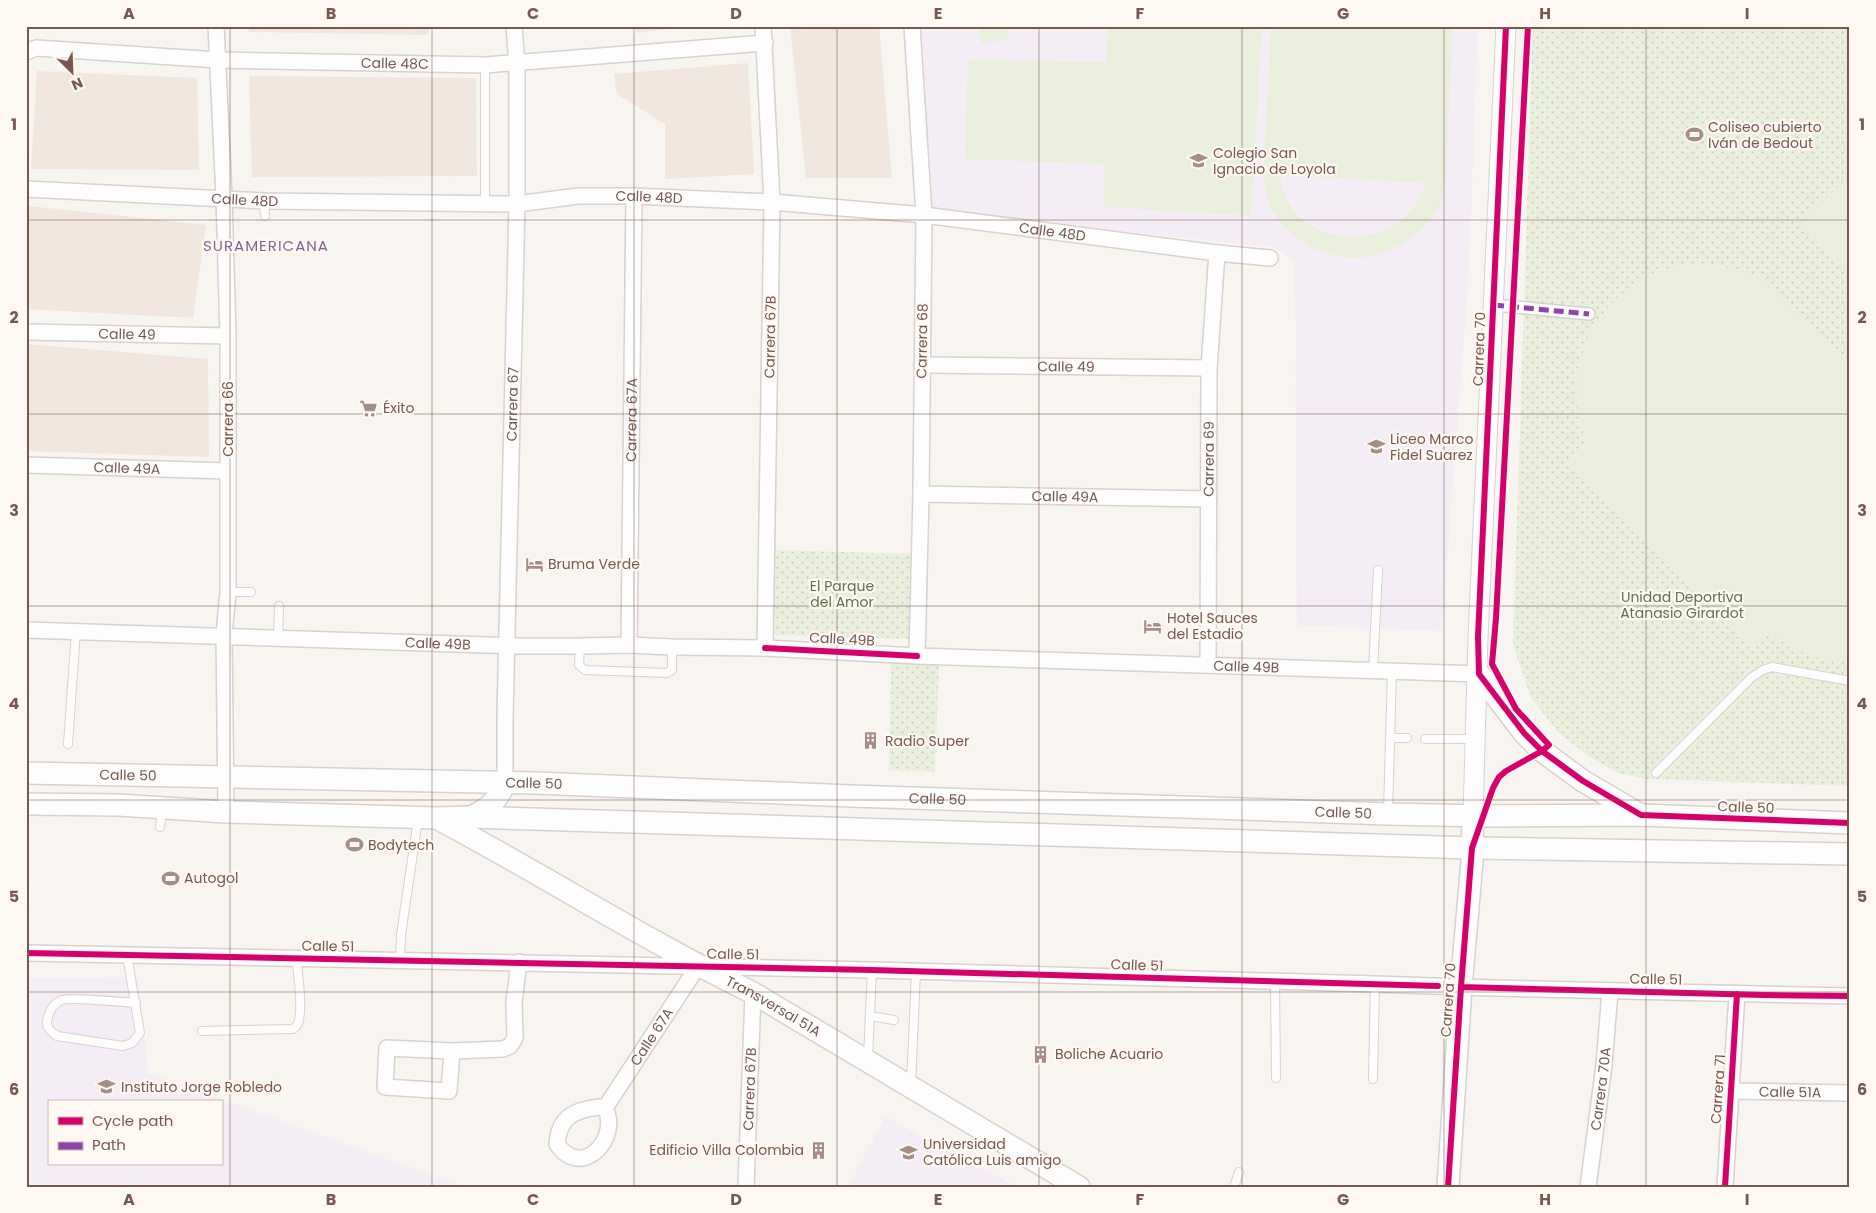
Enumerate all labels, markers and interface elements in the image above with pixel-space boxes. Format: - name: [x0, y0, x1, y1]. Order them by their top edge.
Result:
- text: A: [123, 2, 135, 25]
- text: B: [326, 2, 336, 25]
- text: C: [527, 2, 539, 25]
- text: D: [730, 2, 742, 25]
- text: E: [934, 2, 942, 25]
- text: F: [1136, 2, 1145, 25]
- text: G: [1337, 2, 1349, 25]
- text: H: [1539, 2, 1551, 25]
- text: I: [1745, 2, 1749, 25]
- north arrow: [48, 48, 98, 98]
- street label: Calle 48C: [361, 53, 429, 74]
- text: N: [68, 73, 86, 95]
- text: 1: [11, 113, 17, 136]
- text: 1: [1859, 113, 1865, 136]
- place label: Coliseo cubierto Iván de Bedout: [1708, 117, 1822, 153]
- sports icon: Coliseo cubierto Iván de Bedout: [1684, 125, 1704, 145]
- place label: Colegio San Ignacio de Loyola: [1213, 143, 1336, 179]
- school or university icon: Colegio San Ignacio de Loyola: [1189, 151, 1209, 171]
- street label: Calle 48D: [616, 186, 683, 208]
- street label: Calle 48D: [211, 188, 279, 211]
- street label: Calle 48D: [1018, 217, 1087, 246]
- district label: SURAMERICANA: [203, 235, 329, 256]
- street label: Carrera 67B: [759, 295, 781, 379]
- street label: Carrera 68: [911, 303, 933, 379]
- text: 2: [9, 306, 19, 329]
- text: 2: [1857, 306, 1867, 329]
- street label: Carrera 70: [1468, 312, 1490, 386]
- street label: Calle 49: [98, 323, 156, 345]
- street label: Calle 49: [1037, 356, 1095, 377]
- street label: Carrera 67: [501, 366, 523, 442]
- street label: Carrera 67A: [621, 378, 642, 462]
- street label: Carrera 66: [218, 381, 238, 457]
- supermarket icon: Éxito: [359, 398, 379, 418]
- place label: Éxito: [383, 398, 414, 418]
- street label: Carrera 69: [1199, 421, 1219, 497]
- place label: Liceo Marco Fidel Suarez: [1390, 429, 1474, 465]
- school or university icon: Liceo Marco Fidel Suarez: [1366, 437, 1386, 457]
- street label: Calle 49A: [93, 457, 161, 479]
- street label: Calle 49A: [1031, 486, 1098, 507]
- text: 3: [9, 499, 19, 522]
- text: 3: [1857, 499, 1867, 522]
- hotel icon: Bruma Verde: [524, 554, 544, 574]
- place label: Bruma Verde: [548, 554, 640, 574]
- park label: El Parque del Amor: [810, 576, 874, 612]
- park label: Unidad Deportiva Atanasio Girardot: [1620, 587, 1744, 623]
- place label: Hotel Sauces del Estadio: [1167, 608, 1258, 644]
- hotel icon: Hotel Sauces del Estadio: [1143, 616, 1163, 636]
- street label: Calle 49B: [809, 627, 875, 651]
- street label: Calle 49B: [405, 632, 471, 654]
- street label: Calle 49B: [1213, 655, 1280, 678]
- text: 4: [9, 692, 20, 715]
- text: 4: [1857, 692, 1868, 715]
- building icon: Radio Super: [861, 731, 881, 751]
- place label: Radio Super: [885, 731, 969, 751]
- street label: Calle 50: [99, 764, 157, 786]
- street label: Calle 50: [505, 772, 563, 794]
- street label: Calle 50: [909, 788, 967, 810]
- street label: Calle 50: [1717, 796, 1775, 818]
- street label: Calle 50: [1314, 802, 1372, 823]
- sports icon: Bodytech: [344, 835, 364, 855]
- place label: Bodytech: [368, 835, 434, 855]
- sports icon: Autogol: [160, 868, 180, 888]
- place label: Autogol: [184, 868, 238, 888]
- text: 5: [9, 885, 19, 908]
- text: 5: [1857, 885, 1867, 908]
- street label: Calle 51: [301, 936, 355, 956]
- street label: Calle 51: [706, 944, 760, 964]
- street label: Calle 51: [1110, 954, 1164, 976]
- street label: Carrera 70: [1435, 962, 1461, 1038]
- street label: Calle 51: [1629, 969, 1683, 989]
- street label: Transversal 51A: [722, 971, 825, 1041]
- street label: Calle 67A: [625, 1004, 678, 1070]
- building icon: Boliche Acuario: [1031, 1044, 1051, 1064]
- place label: Boliche Acuario: [1055, 1044, 1163, 1064]
- street label: Carrera 70A: [1586, 1046, 1615, 1132]
- street label: Carrera 67B: [738, 1047, 761, 1131]
- street label: Carrera 71: [1706, 1053, 1730, 1125]
- school or university icon: Instituto Jorge Robledo: [97, 1077, 117, 1097]
- place label: Instituto Jorge Robledo: [121, 1077, 282, 1097]
- text: 6: [9, 1078, 19, 1101]
- text: 6: [1857, 1078, 1867, 1101]
- street label: Calle 51A: [1759, 1081, 1821, 1103]
- legend: [48, 1100, 222, 1166]
- text: Cycle path: [92, 1110, 173, 1131]
- text: Path: [92, 1134, 126, 1155]
- place label: Universidad Católica Luis amigo: [923, 1134, 1061, 1170]
- place label: Edificio Villa Colombia: [649, 1140, 804, 1160]
- building icon: Edificio Villa Colombia: [808, 1140, 828, 1160]
- school or university icon: Universidad Católica Luis amigo: [899, 1142, 919, 1162]
- text: A: [123, 1188, 135, 1211]
- text: B: [326, 1188, 336, 1211]
- text: C: [527, 1188, 539, 1211]
- text: D: [730, 1188, 742, 1211]
- text: E: [934, 1188, 942, 1211]
- text: F: [1136, 1188, 1145, 1211]
- text: G: [1337, 1188, 1349, 1211]
- text: H: [1539, 1188, 1551, 1211]
- text: I: [1745, 1188, 1749, 1211]

